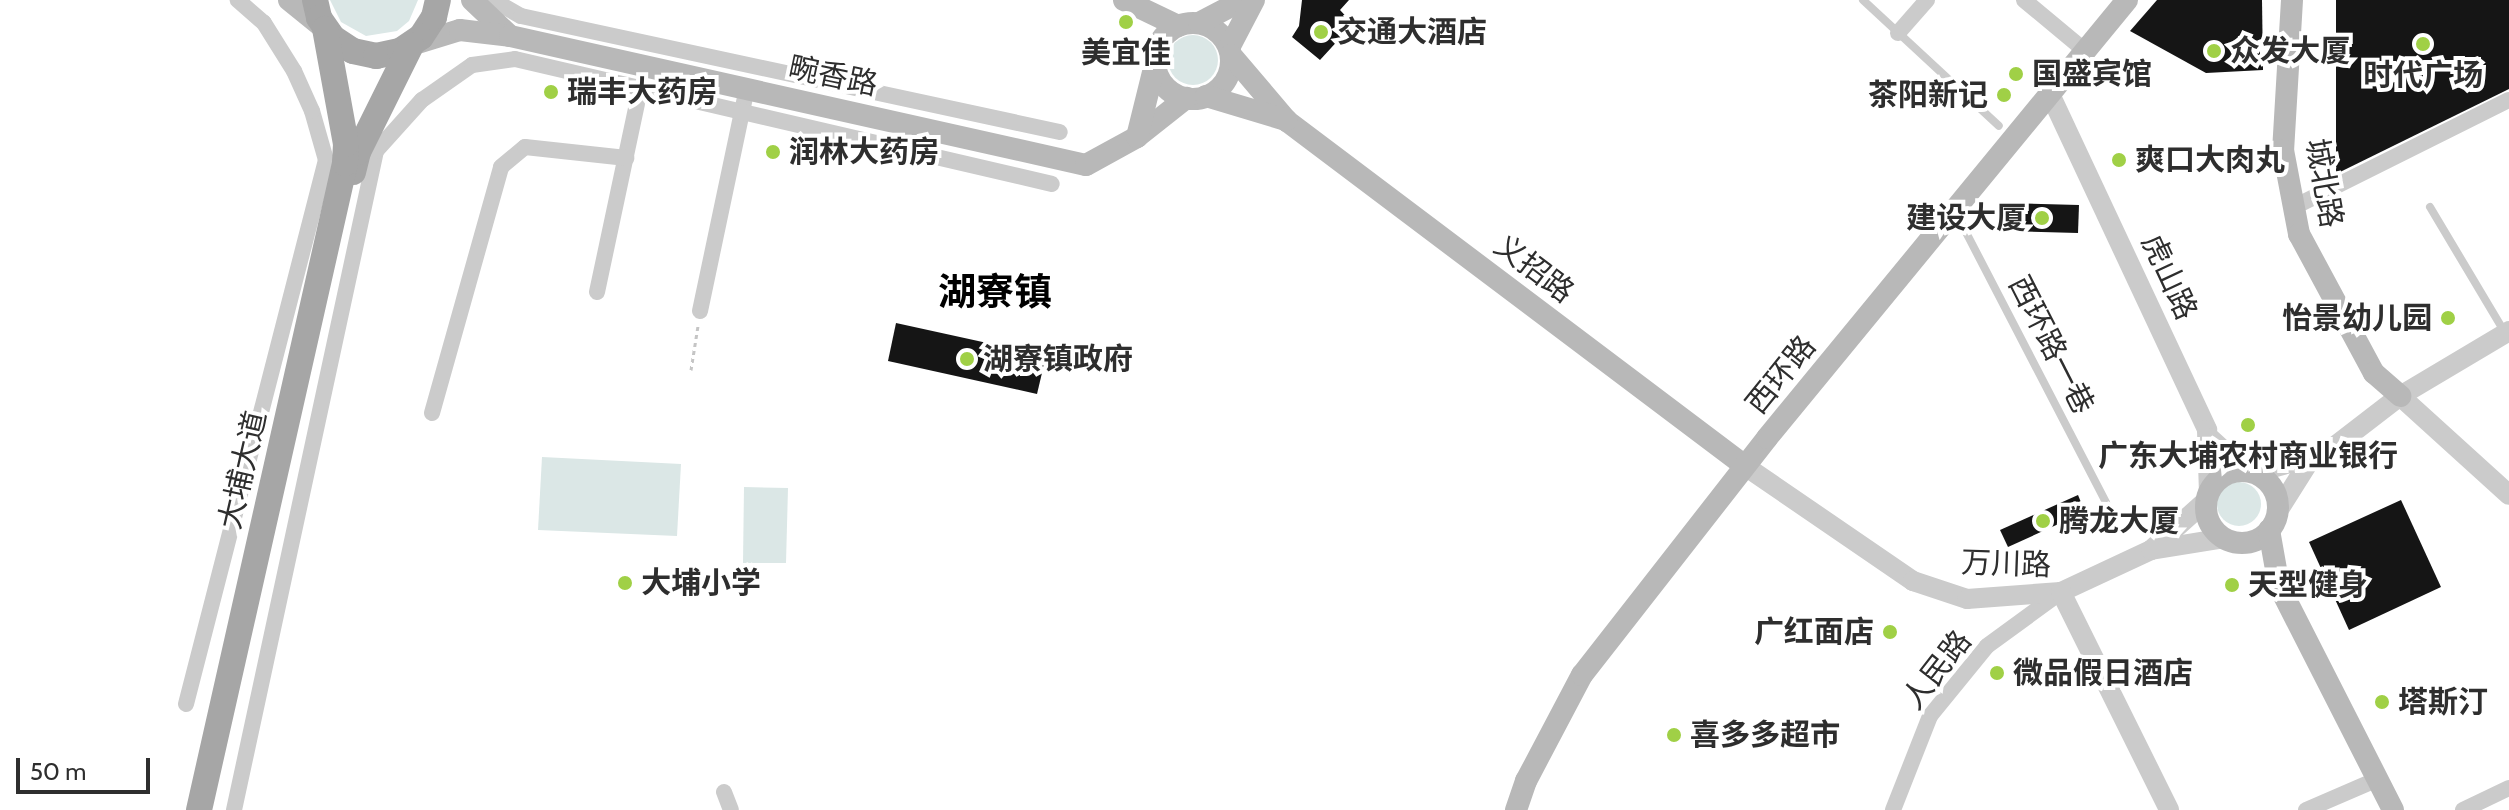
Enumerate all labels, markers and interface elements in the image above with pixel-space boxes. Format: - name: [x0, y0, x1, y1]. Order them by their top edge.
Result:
- marker: 美宜佳: [1117, 13, 1135, 31]
- place label: 交通大酒店: [1337, 14, 1487, 50]
- marker: 交通大酒店: [1312, 23, 1330, 41]
- place label: 众发大厦: [2230, 33, 2350, 69]
- place label: 美宜佳: [1081, 35, 1171, 71]
- marker: 时代广场: [2414, 35, 2432, 53]
- marker: 众发大厦: [2205, 42, 2223, 60]
- street label: 畹香路: [785, 49, 881, 103]
- place label: 国盛宾馆: [2032, 56, 2152, 92]
- place label: 时代广场: [2363, 57, 2483, 93]
- marker: 国盛宾馆: [2007, 65, 2025, 83]
- place label: 瑞丰大药房: [567, 74, 717, 110]
- place label: 茶阳新记: [1868, 77, 1988, 113]
- marker: 瑞丰大药房: [542, 83, 560, 101]
- marker: 茶阳新记: [1995, 86, 2013, 104]
- place label: 润林大药房: [789, 134, 939, 170]
- street label: 城北路: [2298, 136, 2350, 230]
- place label: 爽口大肉丸: [2135, 142, 2285, 178]
- marker: 润林大药房: [764, 143, 782, 161]
- marker: 爽口大肉丸: [2110, 151, 2128, 169]
- place label: 建设大厦: [1906, 200, 2026, 236]
- marker: 建设大厦: [2033, 209, 2051, 227]
- street label: 义招路: [1487, 228, 1581, 310]
- street label: 虎山路: [2134, 229, 2204, 325]
- district label: 湖寮镇: [938, 269, 1052, 315]
- street label: 西环路一巷: [2001, 270, 2101, 420]
- place label: 怡景幼儿园: [2282, 300, 2432, 336]
- marker: 怡景幼儿园: [2439, 309, 2457, 327]
- street label: 西环路: [1739, 329, 1823, 421]
- place label: 湖寮镇政府: [983, 341, 1133, 377]
- marker: 湖寮镇政府: [958, 350, 976, 368]
- street label: 大埔大道: [212, 407, 274, 533]
- marker: 广东大埔农村商业银行: [2239, 416, 2257, 434]
- place label: 广东大埔农村商业银行: [2098, 438, 2398, 474]
- place label: 腾龙大厦: [2059, 503, 2179, 539]
- marker: 腾龙大厦: [2034, 512, 2052, 530]
- street label: 万川路: [1960, 544, 2052, 584]
- place label: 大埔小学: [641, 565, 761, 601]
- place label: 天型健身: [2248, 567, 2368, 603]
- marker: 大埔小学: [616, 574, 634, 592]
- marker: 天型健身: [2223, 576, 2241, 594]
- place label: 广红面店: [1754, 614, 1874, 650]
- marker: 广红面店: [1881, 623, 1899, 641]
- street label: 人民路: [1895, 623, 1979, 717]
- place label: 微品假日酒店: [2013, 655, 2193, 691]
- marker: 微品假日酒店: [1988, 664, 2006, 682]
- place label: 塔斯汀: [2398, 684, 2488, 720]
- marker: 塔斯汀: [2373, 693, 2391, 711]
- place label: 喜多多超市: [1690, 717, 1840, 753]
- marker: 喜多多超市: [1665, 726, 1683, 744]
- scale bar: [20, 742, 154, 792]
- text: 50 m: [30, 757, 86, 786]

